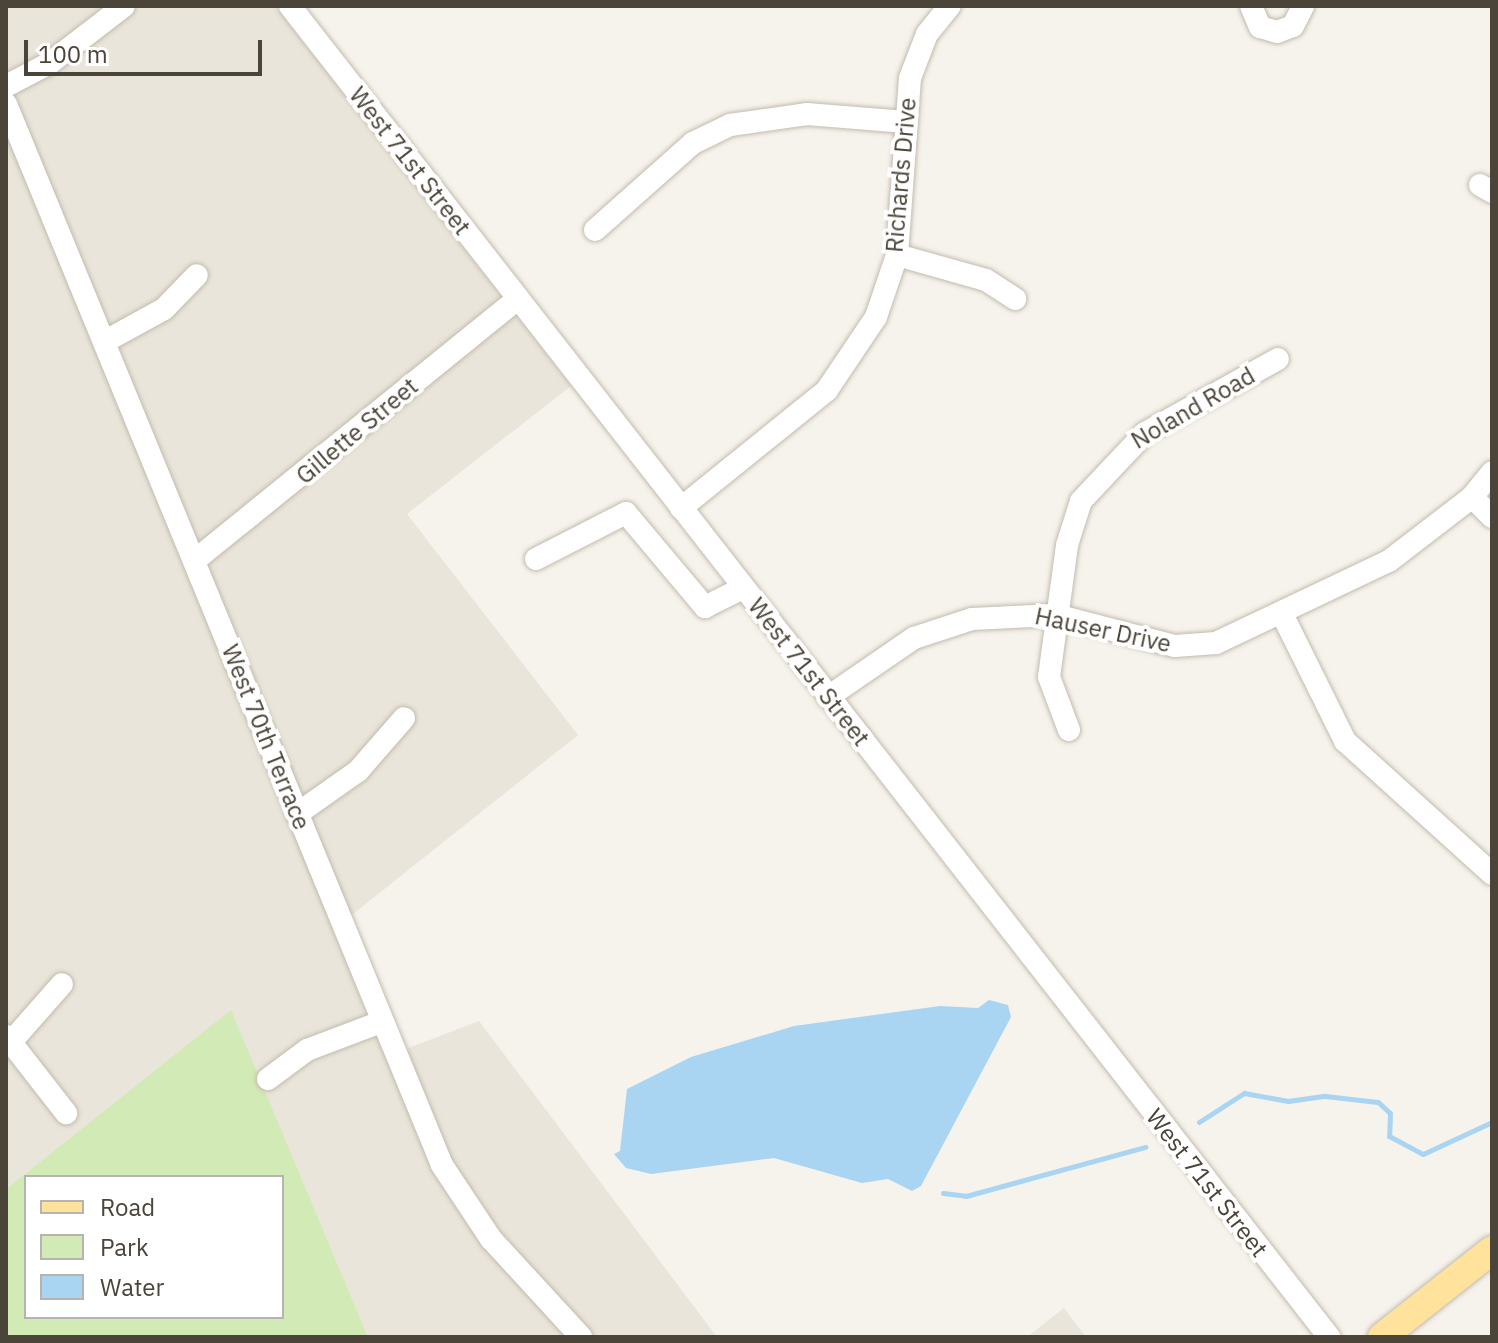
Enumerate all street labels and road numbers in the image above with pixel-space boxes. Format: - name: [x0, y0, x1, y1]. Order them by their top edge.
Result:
- street label: West 71st Street: [343, 81, 477, 241]
- street label: Richards Drive: [880, 96, 922, 254]
- street label: Noland Road: [1126, 361, 1260, 455]
- street label: Gillette Street: [290, 372, 424, 490]
- street label: West 71st Street: [742, 592, 876, 752]
- street label: Hauser Drive: [1032, 602, 1174, 658]
- street label: West 70th Terrace: [216, 640, 316, 834]
- street label: West 71st Street: [1140, 1103, 1274, 1263]

